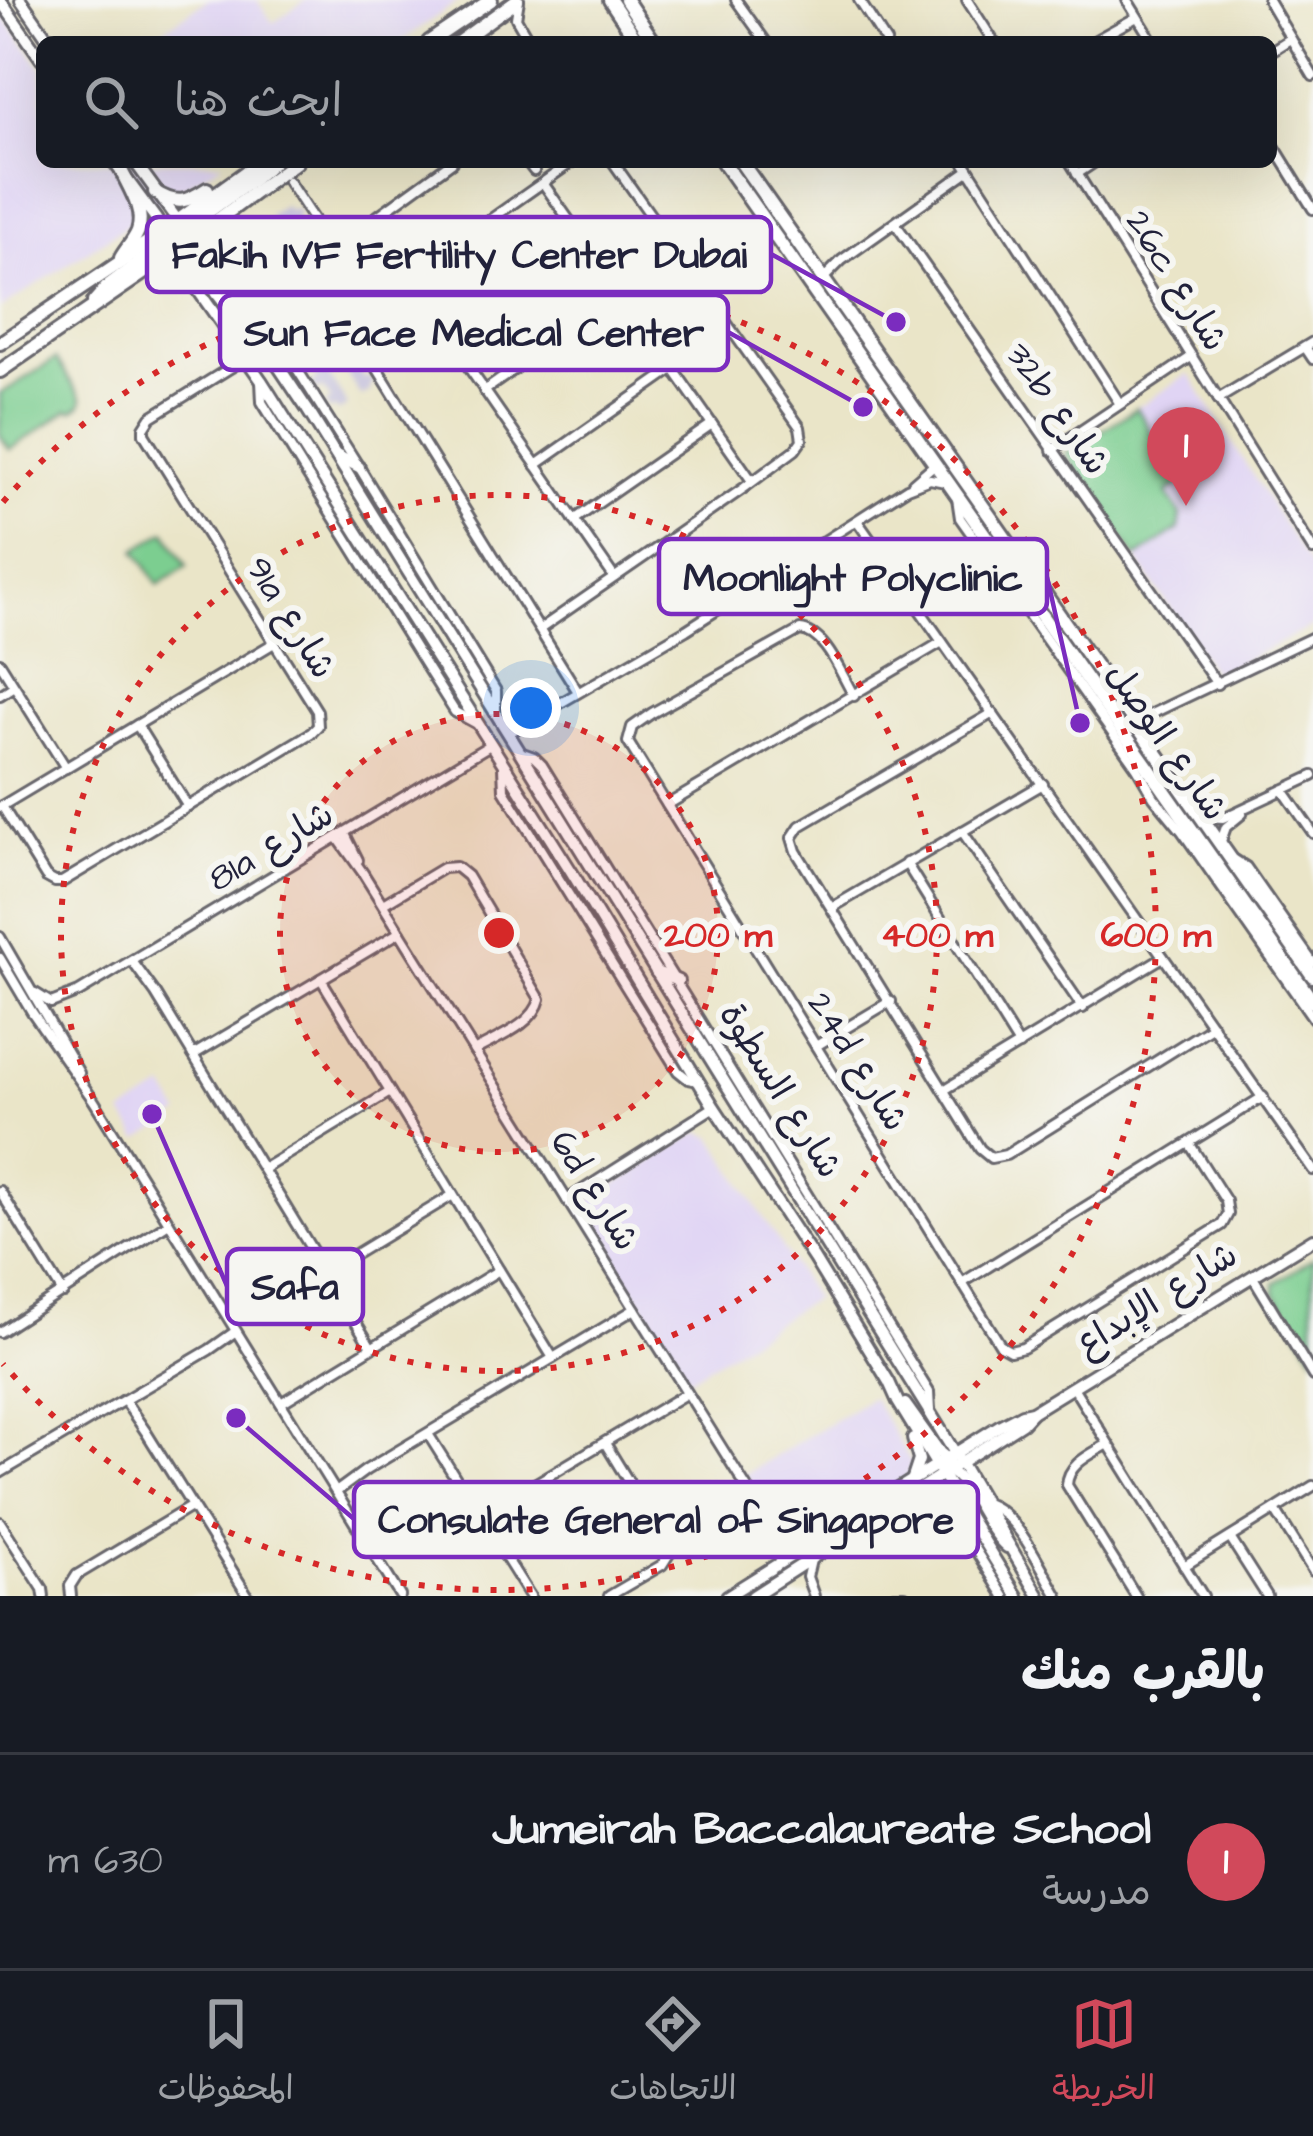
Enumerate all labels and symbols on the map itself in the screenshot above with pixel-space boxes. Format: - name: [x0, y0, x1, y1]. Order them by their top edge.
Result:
- street label: 26c شارع: [1112, 200, 1240, 362]
- callout: Fakih IVF Fertility Center Dubai: [147, 217, 771, 292]
- text: Fakih IVF Fertility Center Dubai: [171, 230, 747, 286]
- callout: Sun Face Medical Center: [220, 295, 728, 370]
- text: Sun Face Medical Center: [243, 308, 705, 362]
- street label: 32b شارع: [993, 332, 1121, 486]
- pin: 1: [1147, 407, 1225, 506]
- callout: Moonlight Polyclinic: [659, 539, 1047, 614]
- street label: 91a شارع: [232, 547, 348, 689]
- text: Moonlight Polyclinic: [683, 553, 1023, 609]
- street label: شارع الوصل: [1093, 652, 1239, 832]
- your location: [501, 678, 561, 738]
- street label: 81a شارع: [198, 789, 344, 905]
- text: 200 m: [663, 910, 773, 961]
- text: 400 m: [881, 910, 994, 961]
- text: 600 m: [1101, 910, 1212, 961]
- centre of rings: [478, 912, 520, 954]
- street label: 24d شارع: [794, 982, 920, 1142]
- street label: شارع السطوة: [706, 993, 854, 1189]
- street label: 6d شارع: [537, 1121, 651, 1261]
- street label: شارع الإبداع: [1066, 1230, 1248, 1370]
- callout: Safa: [227, 1249, 363, 1324]
- text: Safa: [250, 1262, 339, 1316]
- callout: Consulate General of Singapore: [354, 1482, 978, 1557]
- text: Consulate General of Singapore: [378, 1495, 954, 1550]

